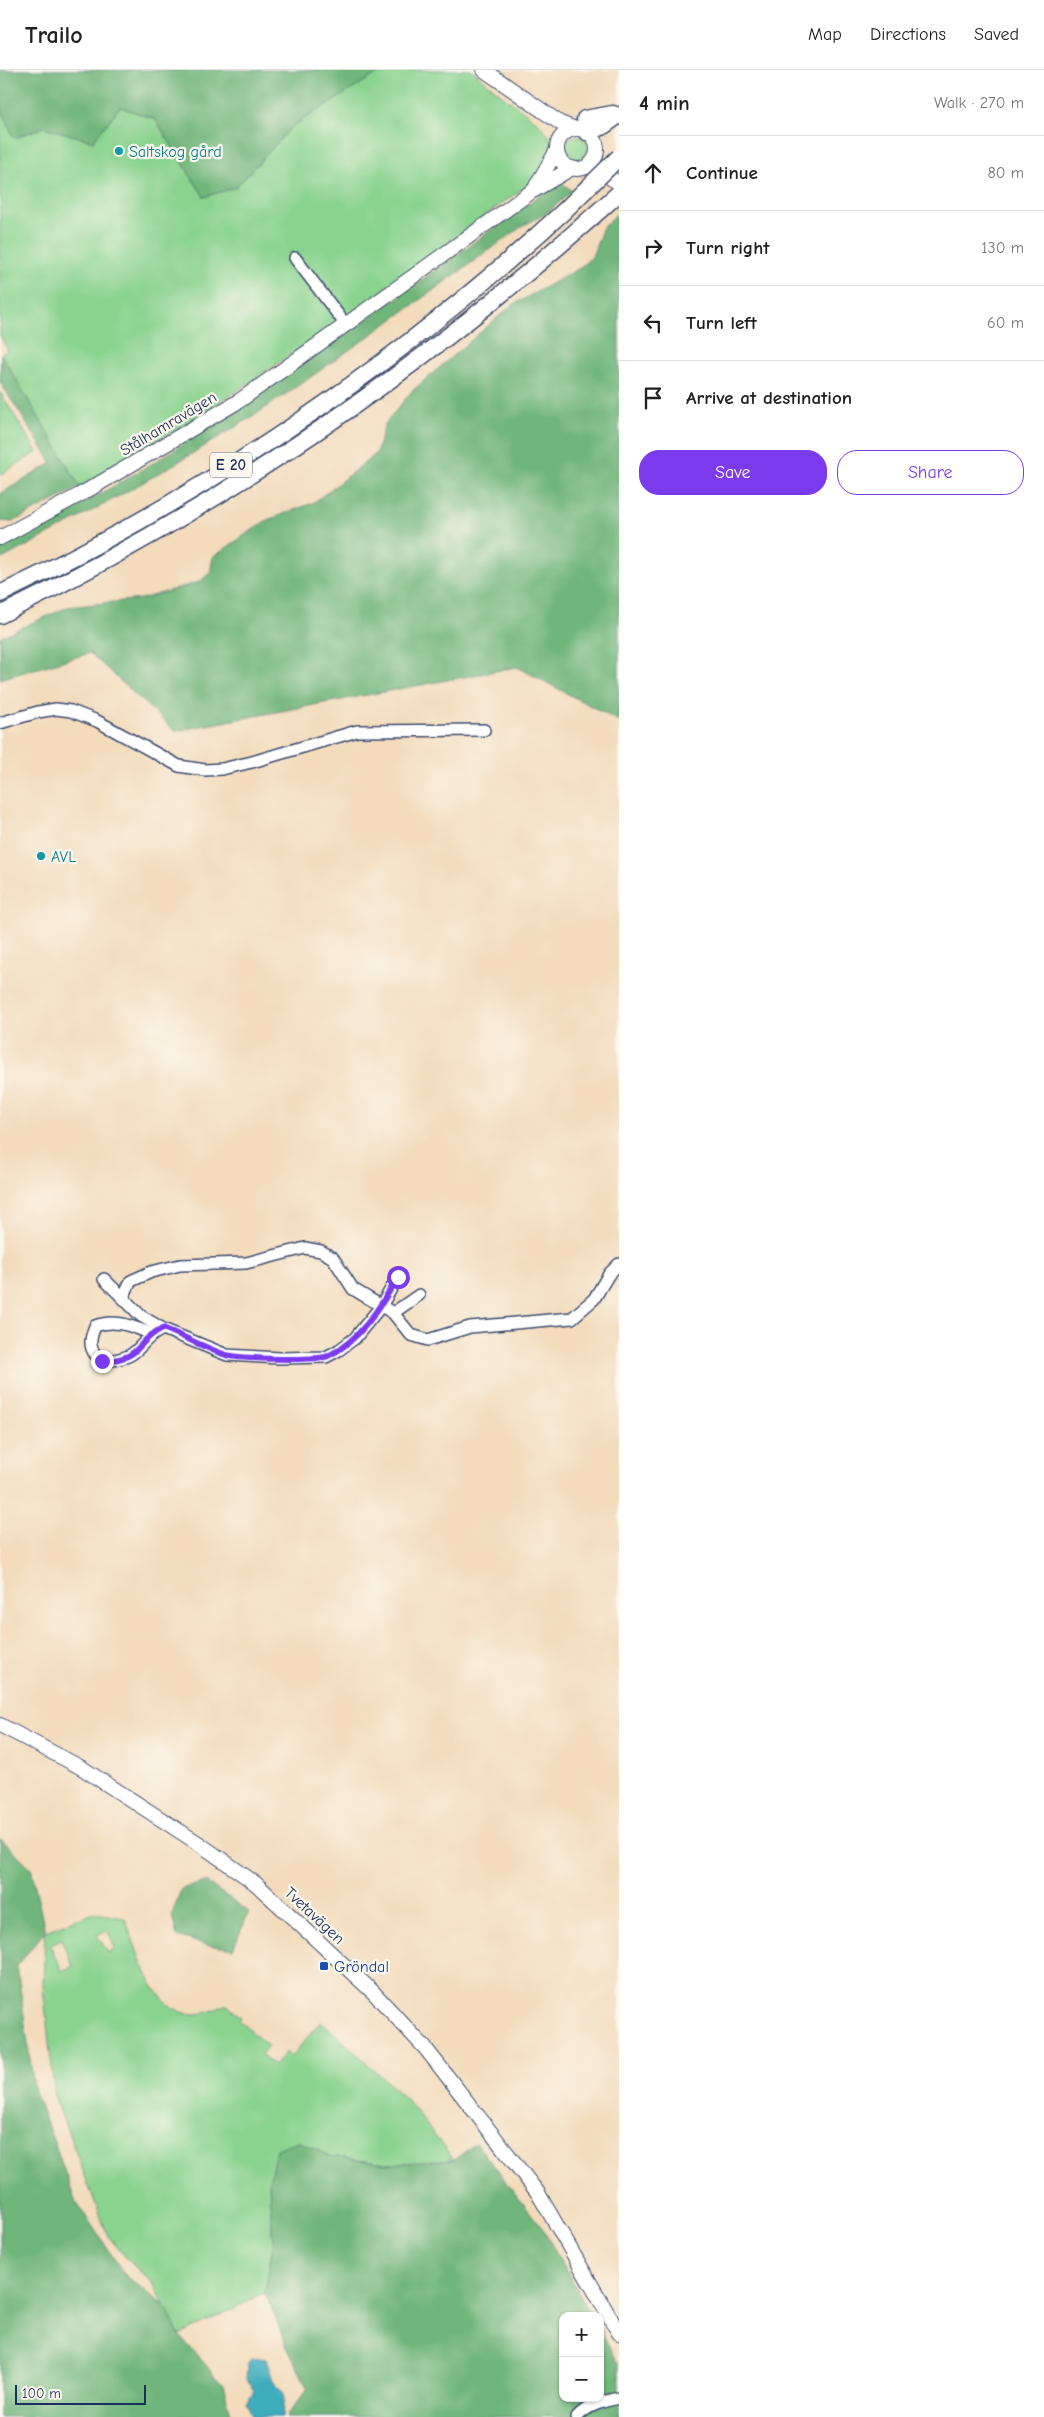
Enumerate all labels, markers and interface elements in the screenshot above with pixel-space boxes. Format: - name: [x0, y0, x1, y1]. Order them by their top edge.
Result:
- text: Trailo: [25, 21, 83, 49]
- text: Map: [808, 24, 842, 45]
- text: Directions: [870, 24, 946, 45]
- text: Saved: [974, 24, 1019, 45]
- text: 4 min: [639, 91, 690, 115]
- text: Walk · 270 m: [934, 94, 1024, 112]
- place label: Saltskog gård: [129, 143, 222, 161]
- marker: Saltskog gård: [113, 145, 125, 157]
- icon: ahead: [639, 159, 667, 187]
- text: Continue: [686, 162, 758, 184]
- text: 80 m: [987, 164, 1024, 182]
- icon: right: [639, 234, 667, 262]
- text: Turn right: [686, 237, 770, 259]
- text: 130 m: [981, 239, 1024, 257]
- icon: left: [639, 309, 667, 337]
- text: Turn left: [686, 312, 757, 334]
- text: 60 m: [987, 314, 1024, 332]
- icon: arrive: [639, 384, 667, 412]
- text: Arrive at destination: [686, 387, 852, 409]
- street label: Stålhamravägen: [117, 388, 220, 460]
- button: Save: [639, 450, 827, 495]
- button: Share: [837, 450, 1024, 495]
- road number: E 20: [210, 452, 252, 478]
- place label: AVL: [51, 848, 76, 866]
- marker: AVL: [35, 850, 47, 862]
- route start: [387, 1266, 410, 1289]
- route end: [91, 1350, 114, 1373]
- street label: Tvetavägen: [281, 1884, 348, 1948]
- place label: Gröndal: [334, 1958, 389, 1976]
- marker: Gröndal: [318, 1960, 330, 1972]
- map controls: [559, 2312, 604, 2402]
- button: +: [559, 2312, 604, 2357]
- button: −: [559, 2357, 604, 2402]
- scale bar: [15, 2382, 146, 2405]
- text: 100 m: [22, 2385, 61, 2402]

